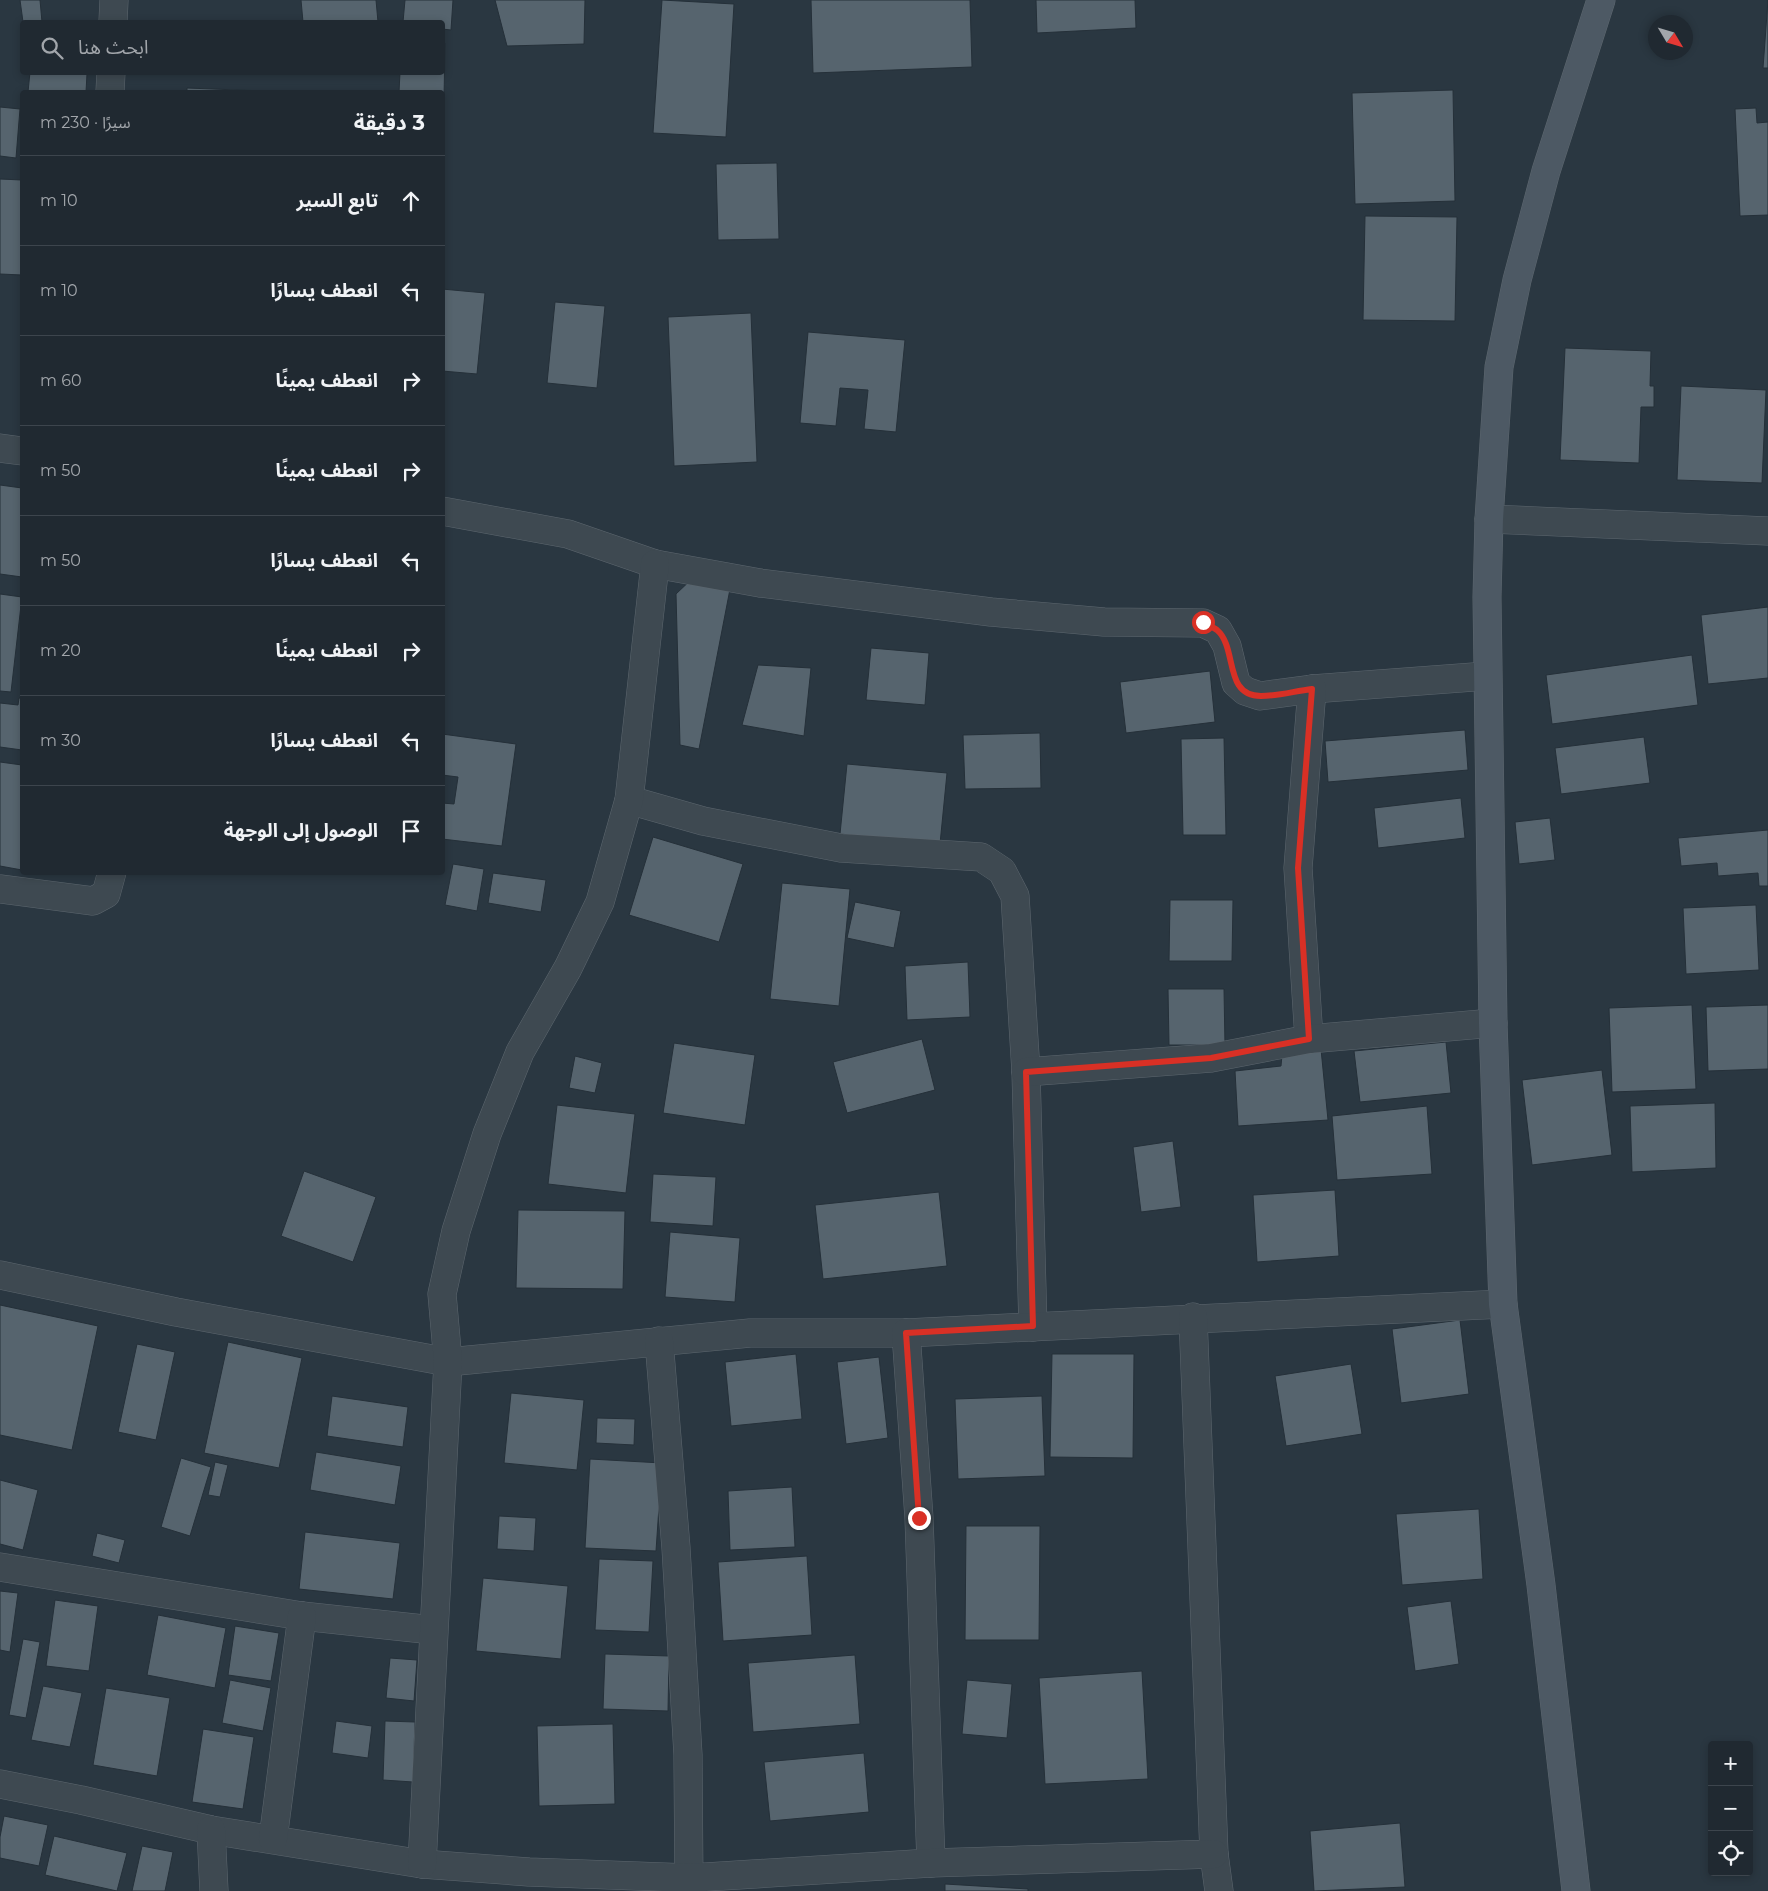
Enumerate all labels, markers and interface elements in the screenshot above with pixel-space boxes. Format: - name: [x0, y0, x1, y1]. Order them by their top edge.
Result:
- north arrow: [1648, 15, 1693, 60]
- search box: [20, 20, 445, 75]
- icon: search: [38, 34, 66, 62]
- text: ابحث هنا: [78, 36, 148, 59]
- text: 3 دقيقة: [354, 110, 425, 135]
- text: سيرًا · 230 m: [40, 113, 131, 132]
- icon: ahead: [397, 187, 425, 215]
- text: تابع السير: [296, 189, 378, 212]
- text: 10 m: [40, 191, 78, 210]
- icon: left: [397, 277, 425, 305]
- text: انعطف يسارًا: [271, 279, 378, 302]
- text: 10 m: [40, 281, 78, 300]
- icon: right: [397, 367, 425, 395]
- text: انعطف يمينًا: [275, 369, 378, 392]
- text: 60 m: [40, 371, 82, 390]
- icon: right: [397, 457, 425, 485]
- text: انعطف يمينًا: [275, 459, 378, 482]
- text: 50 m: [40, 461, 81, 480]
- icon: left: [397, 547, 425, 575]
- text: انعطف يسارًا: [271, 549, 378, 572]
- text: 50 m: [40, 551, 81, 570]
- route start: [1192, 611, 1215, 634]
- icon: right: [397, 637, 425, 665]
- text: انعطف يمينًا: [275, 639, 378, 662]
- text: 20 m: [40, 641, 81, 660]
- icon: left: [397, 727, 425, 755]
- text: انعطف يسارًا: [271, 729, 378, 752]
- text: 30 m: [40, 731, 81, 750]
- icon: arrive: [397, 817, 425, 845]
- text: الوصول إلى الوجهة: [224, 819, 378, 842]
- route end: [908, 1507, 931, 1530]
- map controls: [1708, 1741, 1753, 1876]
- button: +: [1708, 1741, 1753, 1786]
- button: −: [1708, 1786, 1753, 1831]
- button: locate: [1708, 1831, 1753, 1876]

